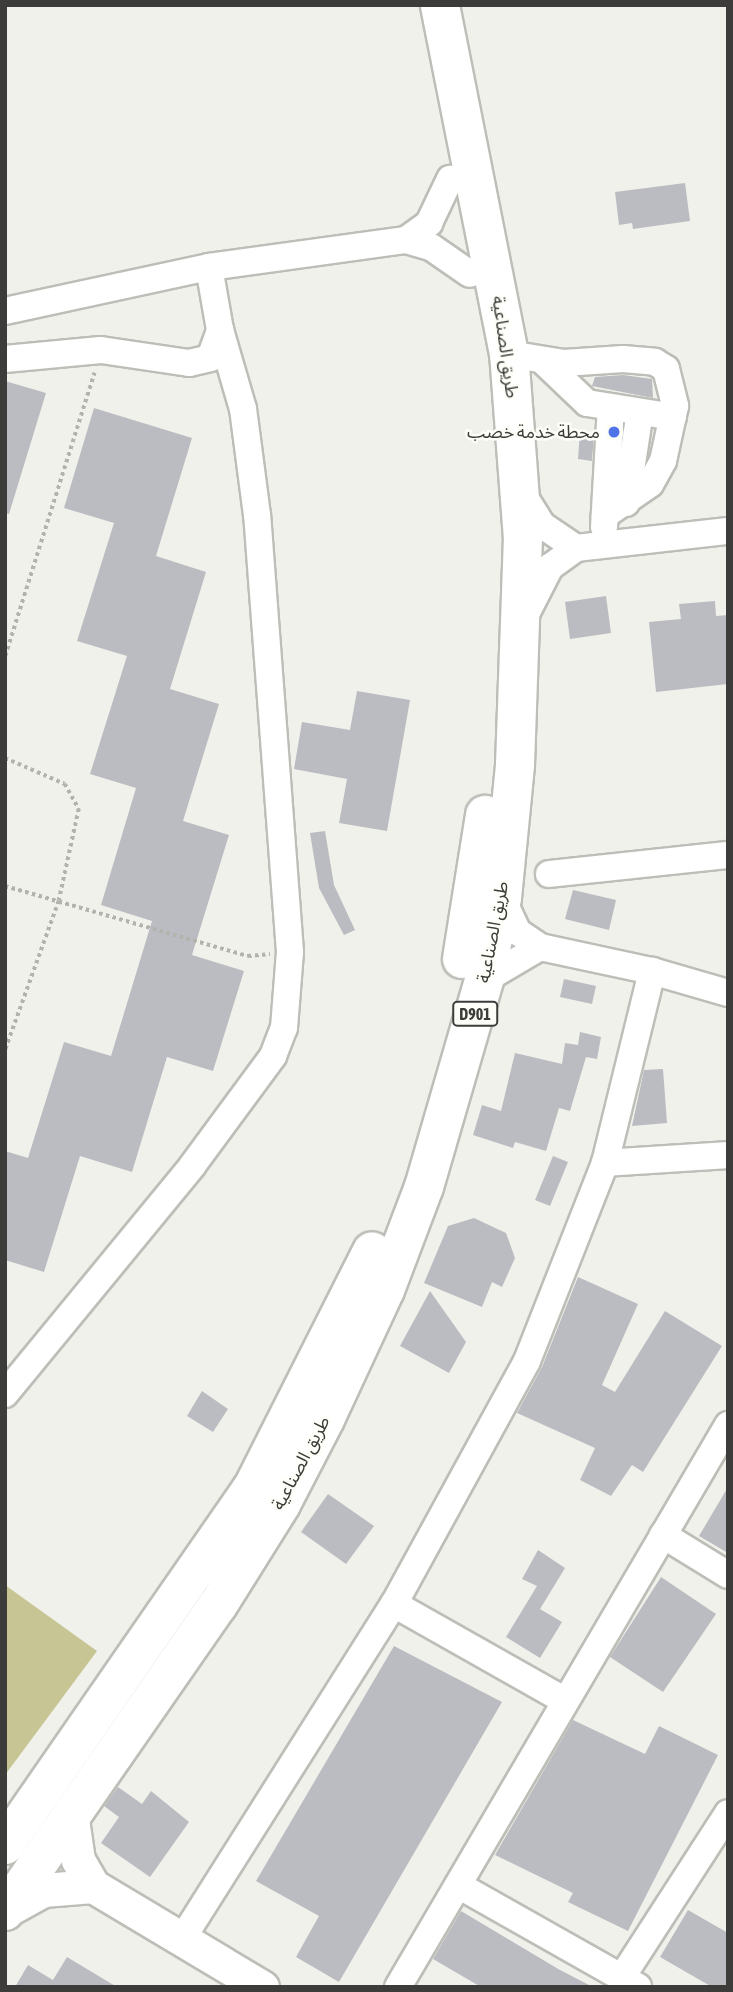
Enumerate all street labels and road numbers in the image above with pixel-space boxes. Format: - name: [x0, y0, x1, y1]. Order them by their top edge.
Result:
- street label: طريق الصناعية: [487, 294, 523, 400]
- street label: طريق الصناعية: [473, 879, 513, 985]
- road number: D901: [450, 1002, 500, 1026]
- street label: طريق الصناعية: [267, 1412, 335, 1514]

